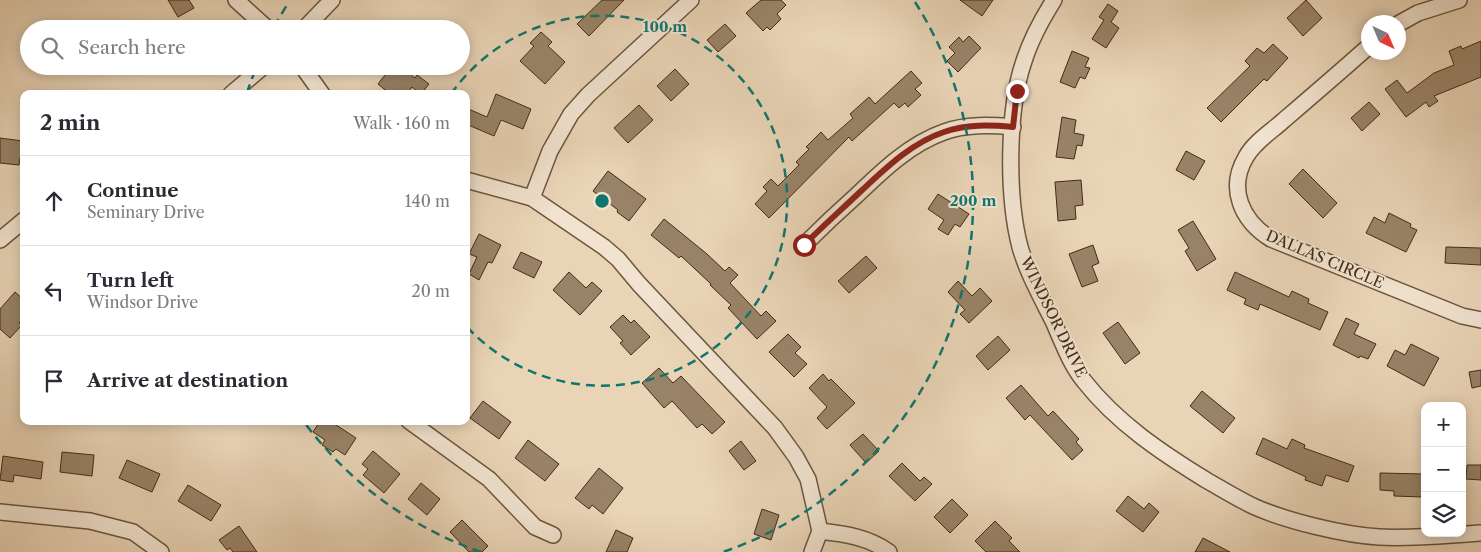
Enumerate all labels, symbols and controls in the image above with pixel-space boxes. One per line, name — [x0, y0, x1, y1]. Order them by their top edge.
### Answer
north arrow — [1361, 15, 1406, 60]
text: 100 m — [643, 17, 687, 36]
search box — [20, 20, 470, 75]
icon: search — [38, 34, 66, 62]
text: Search here — [78, 36, 186, 59]
route end — [1006, 80, 1029, 103]
text: 2 min — [40, 110, 100, 135]
text: Walk · 160 m — [353, 113, 450, 133]
text: Continue — [87, 179, 179, 202]
icon: ahead — [40, 187, 68, 215]
text: 140 m — [405, 191, 450, 211]
text: 200 m — [950, 191, 996, 210]
centre of rings — [593, 192, 611, 210]
text: Seminary Drive — [87, 202, 205, 222]
street label: DALLAS CIRCLE — [1263, 226, 1387, 292]
route start — [793, 234, 816, 257]
street label: WINDSOR DRIVE — [1016, 253, 1091, 380]
text: Turn left — [87, 269, 174, 292]
icon: left — [40, 277, 68, 305]
text: 20 m — [411, 281, 450, 301]
text: Windsor Drive — [87, 292, 198, 312]
icon: arrive — [40, 367, 68, 395]
text: Arrive at destination — [87, 369, 288, 392]
map controls — [1421, 402, 1466, 537]
button: + — [1421, 402, 1466, 447]
button: − — [1421, 447, 1466, 492]
button: layers — [1421, 492, 1466, 537]

